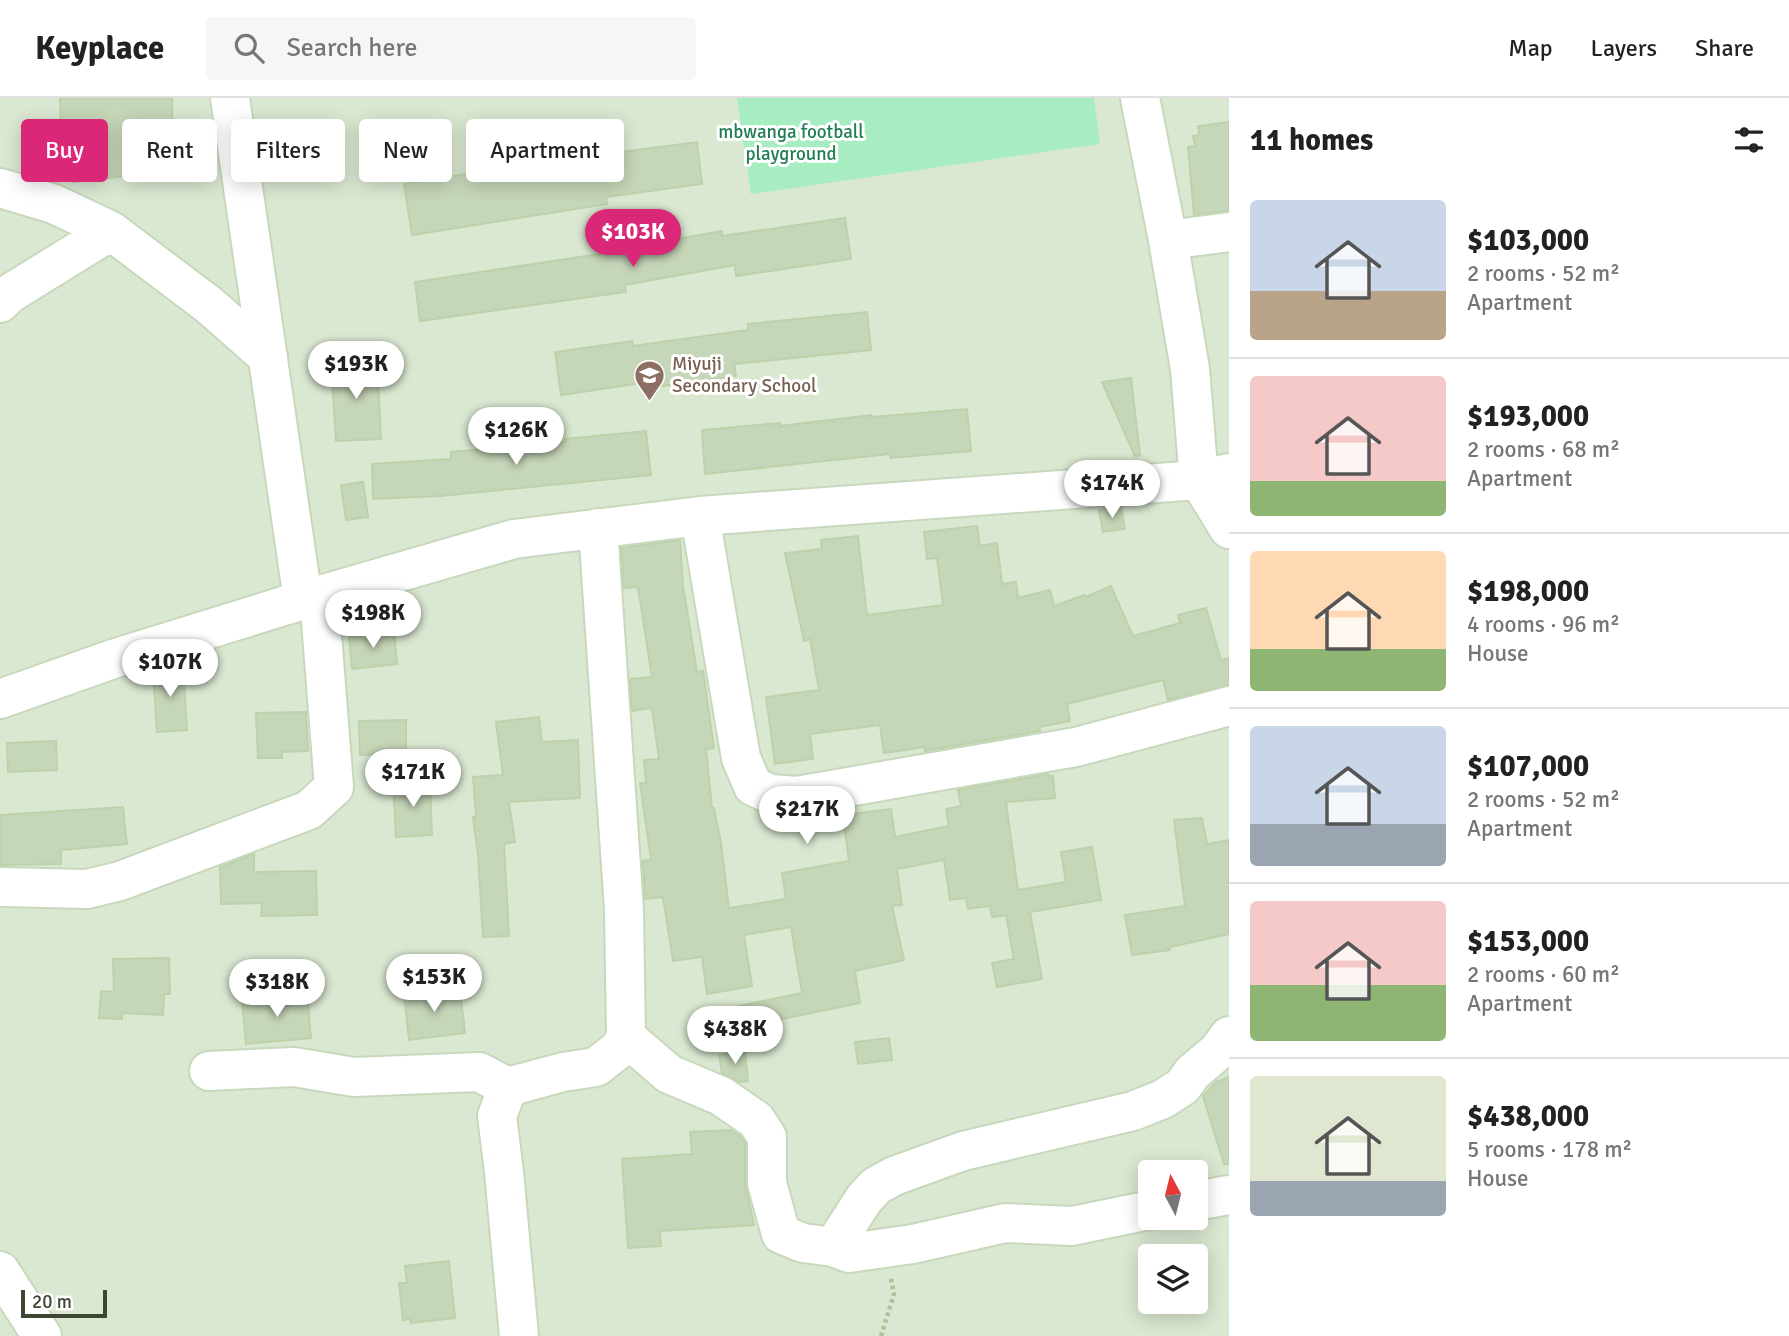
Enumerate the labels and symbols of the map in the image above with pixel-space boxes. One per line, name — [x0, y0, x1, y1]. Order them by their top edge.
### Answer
park label: mbwanga football playground — [718, 120, 864, 166]
pin: $103K — [584, 209, 682, 269]
pin: $193K — [307, 342, 405, 401]
place label: Miyuji Secondary School — [672, 352, 817, 398]
school or university icon: Miyuji Secondary School — [632, 358, 666, 402]
pin: $126K — [467, 408, 565, 467]
pin: $174K — [1063, 460, 1161, 520]
pin: $198K — [324, 590, 422, 650]
pin: $107K — [121, 640, 219, 699]
pin: $171K — [364, 750, 462, 809]
pin: $217K — [758, 786, 856, 846]
pin: $153K — [385, 954, 483, 1014]
pin: $318K — [228, 960, 326, 1019]
pin: $438K — [686, 1006, 784, 1066]
north arrow — [1138, 1160, 1208, 1230]
scale bar — [21, 1287, 107, 1319]

